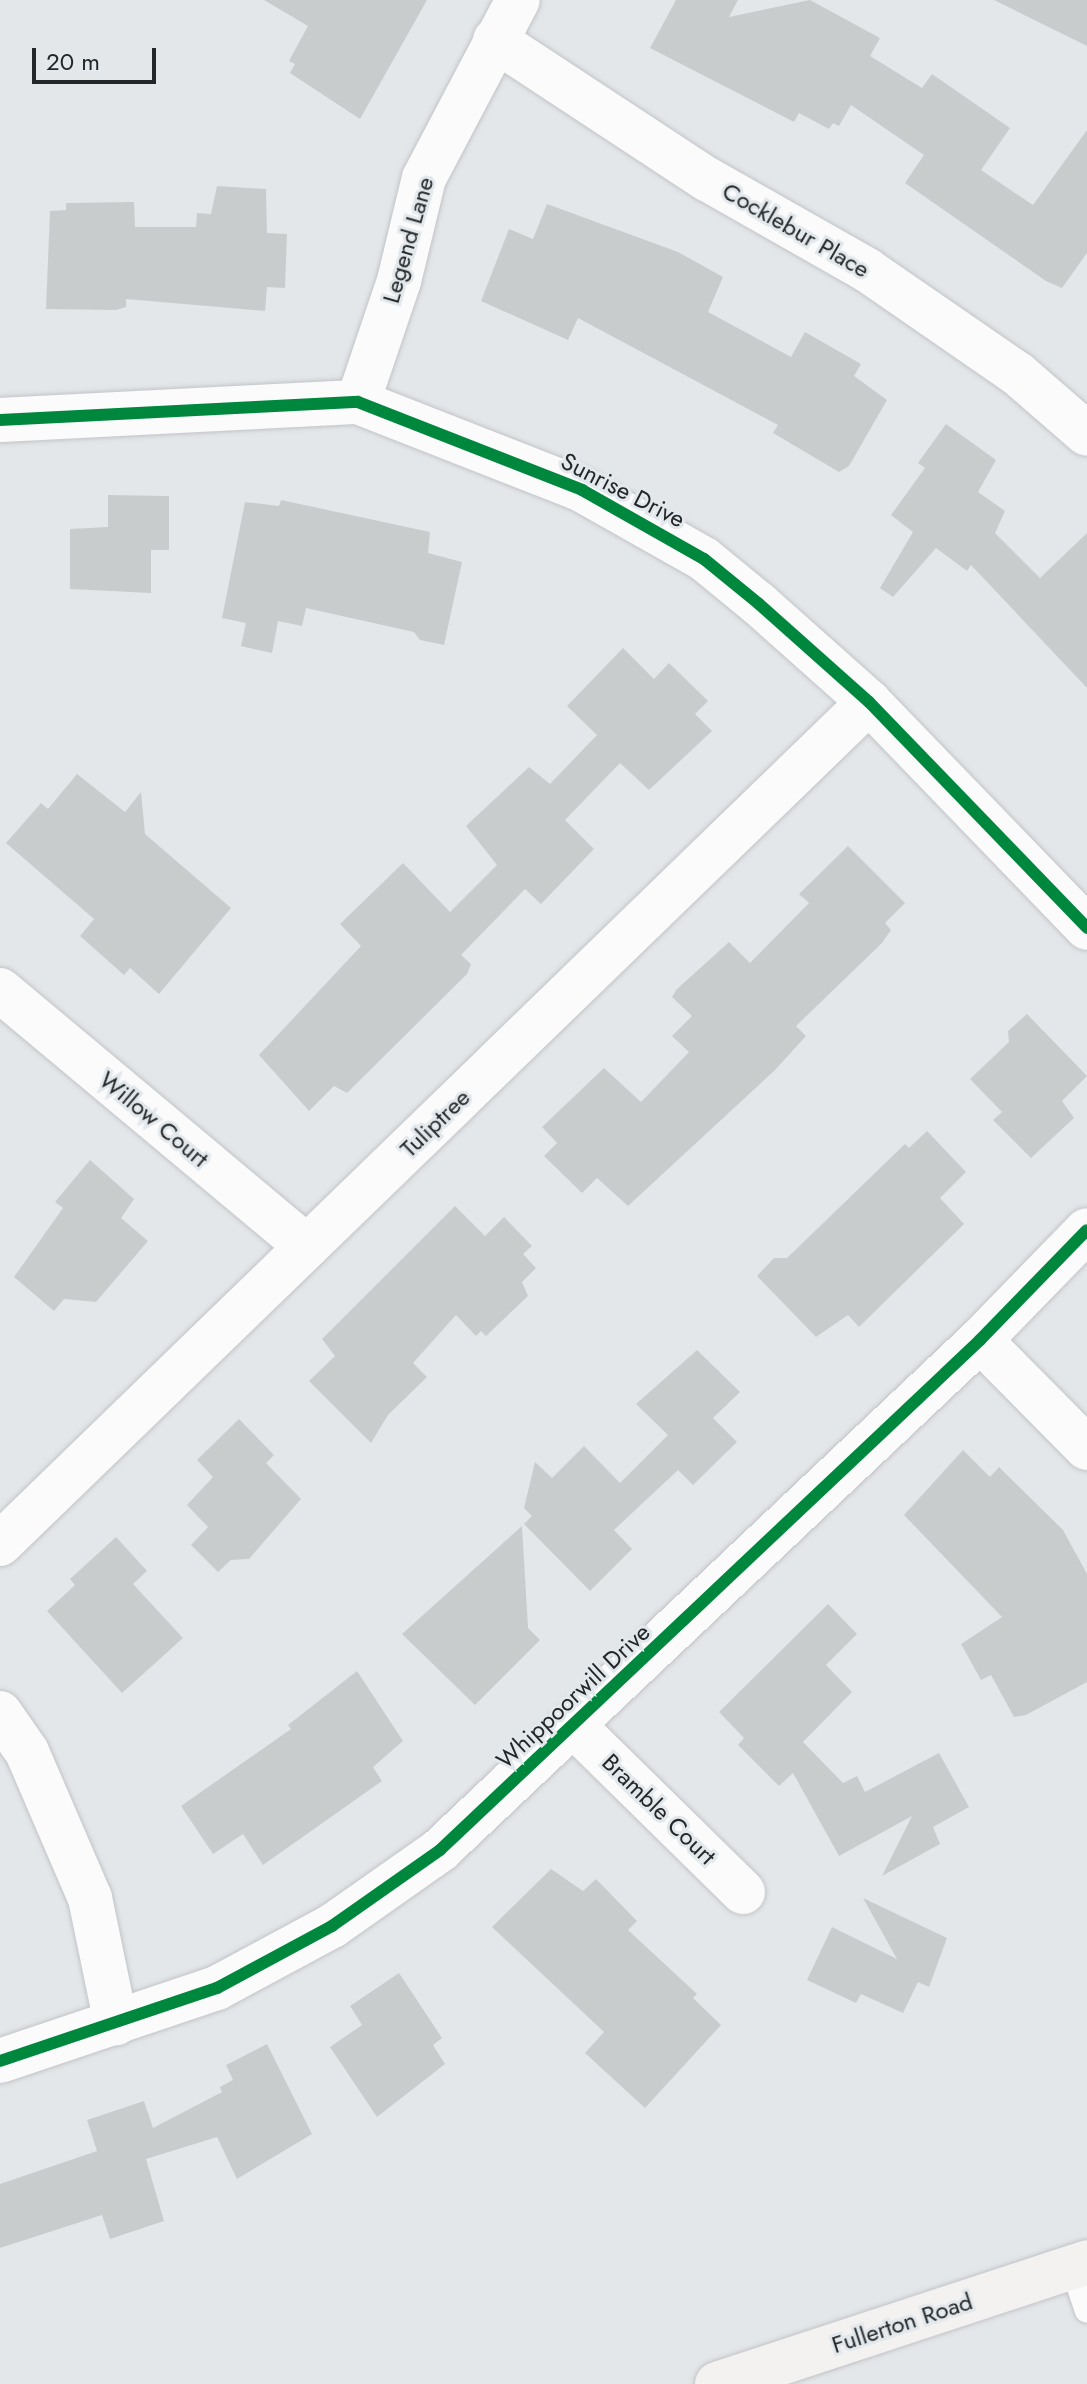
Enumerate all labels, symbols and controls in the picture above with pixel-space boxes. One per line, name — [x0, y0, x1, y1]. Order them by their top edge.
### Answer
scale bar — [36, 32, 160, 82]
text: 20 m — [46, 44, 100, 79]
street label: Legend Lane — [376, 174, 440, 306]
street label: Cocklebur Place — [717, 176, 875, 284]
street label: Sunrise Drive — [556, 446, 690, 534]
street label: Willow Court — [94, 1065, 214, 1173]
street label: Tuliptree — [394, 1083, 476, 1163]
street label: Whippoorwill Drive — [490, 1618, 656, 1774]
street label: Bramble Court — [596, 1748, 722, 1870]
street label: Fullerton Road — [828, 2287, 976, 2359]

